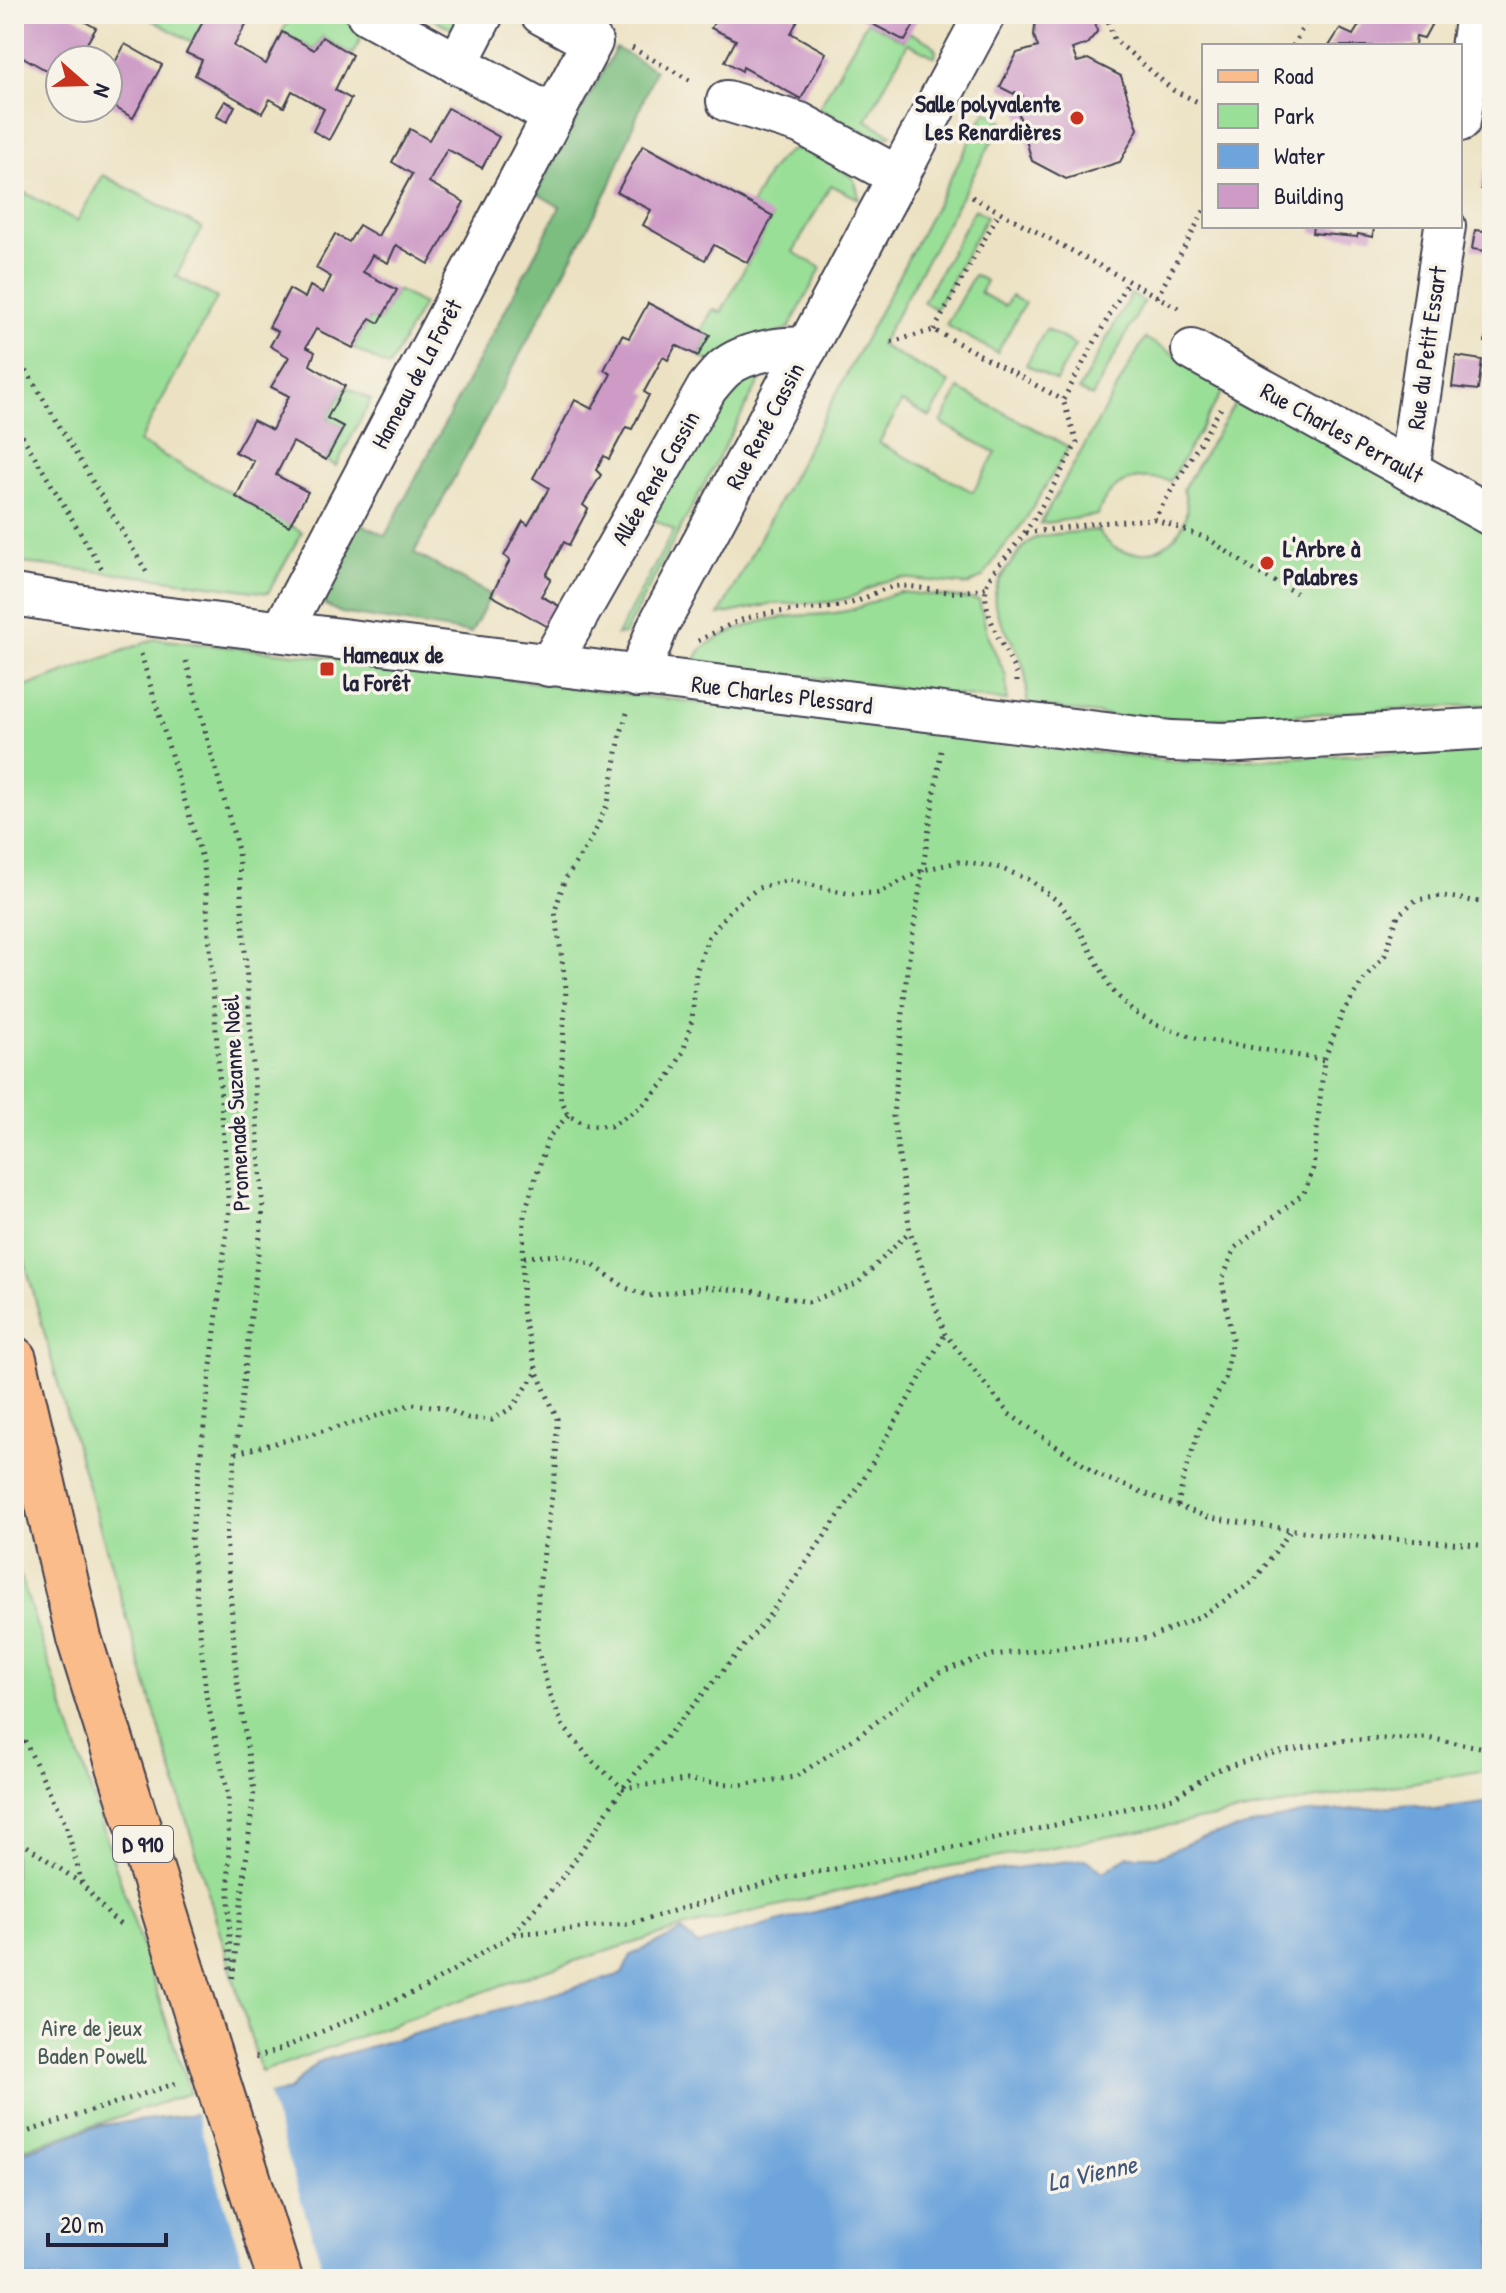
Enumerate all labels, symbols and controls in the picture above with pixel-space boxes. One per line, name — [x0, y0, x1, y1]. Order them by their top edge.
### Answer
north arrow — [44, 44, 124, 124]
legend — [1202, 44, 1462, 228]
text: Road — [1274, 59, 1313, 91]
text: N — [87, 80, 119, 102]
place label: Salle polyvalente Les Renardières — [915, 87, 1061, 147]
text: Park — [1274, 99, 1314, 131]
marker: Salle polyvalente Les Renardières — [1068, 109, 1086, 127]
text: Water — [1274, 139, 1325, 171]
text: Building — [1274, 179, 1344, 211]
street label: Rue du Petit Essart — [1399, 263, 1453, 432]
street label: Hameau de La Forêt — [363, 293, 469, 454]
street label: Rue René Cassin — [717, 357, 811, 494]
street label: Rue Charles Perrault — [1255, 374, 1430, 490]
street label: Allée René Cassin — [604, 404, 707, 551]
place label: L'Arbre à Palabres — [1283, 532, 1361, 592]
marker: L'Arbre à Palabres — [1258, 554, 1276, 572]
place label: Hameaux de la Forêt — [343, 638, 444, 698]
marker: Hameaux de la Forêt — [318, 660, 336, 678]
street label: Rue Charles Plessard — [690, 667, 874, 721]
street label: Promenade Suzanne Noël — [213, 994, 257, 1212]
road number: D 910 — [113, 1826, 173, 1862]
park label: Aire de jeux Baden Powell — [37, 2011, 147, 2071]
water label: La Vienne — [1044, 2146, 1141, 2199]
scale bar — [48, 2197, 166, 2247]
text: 20 m — [60, 2208, 104, 2240]

